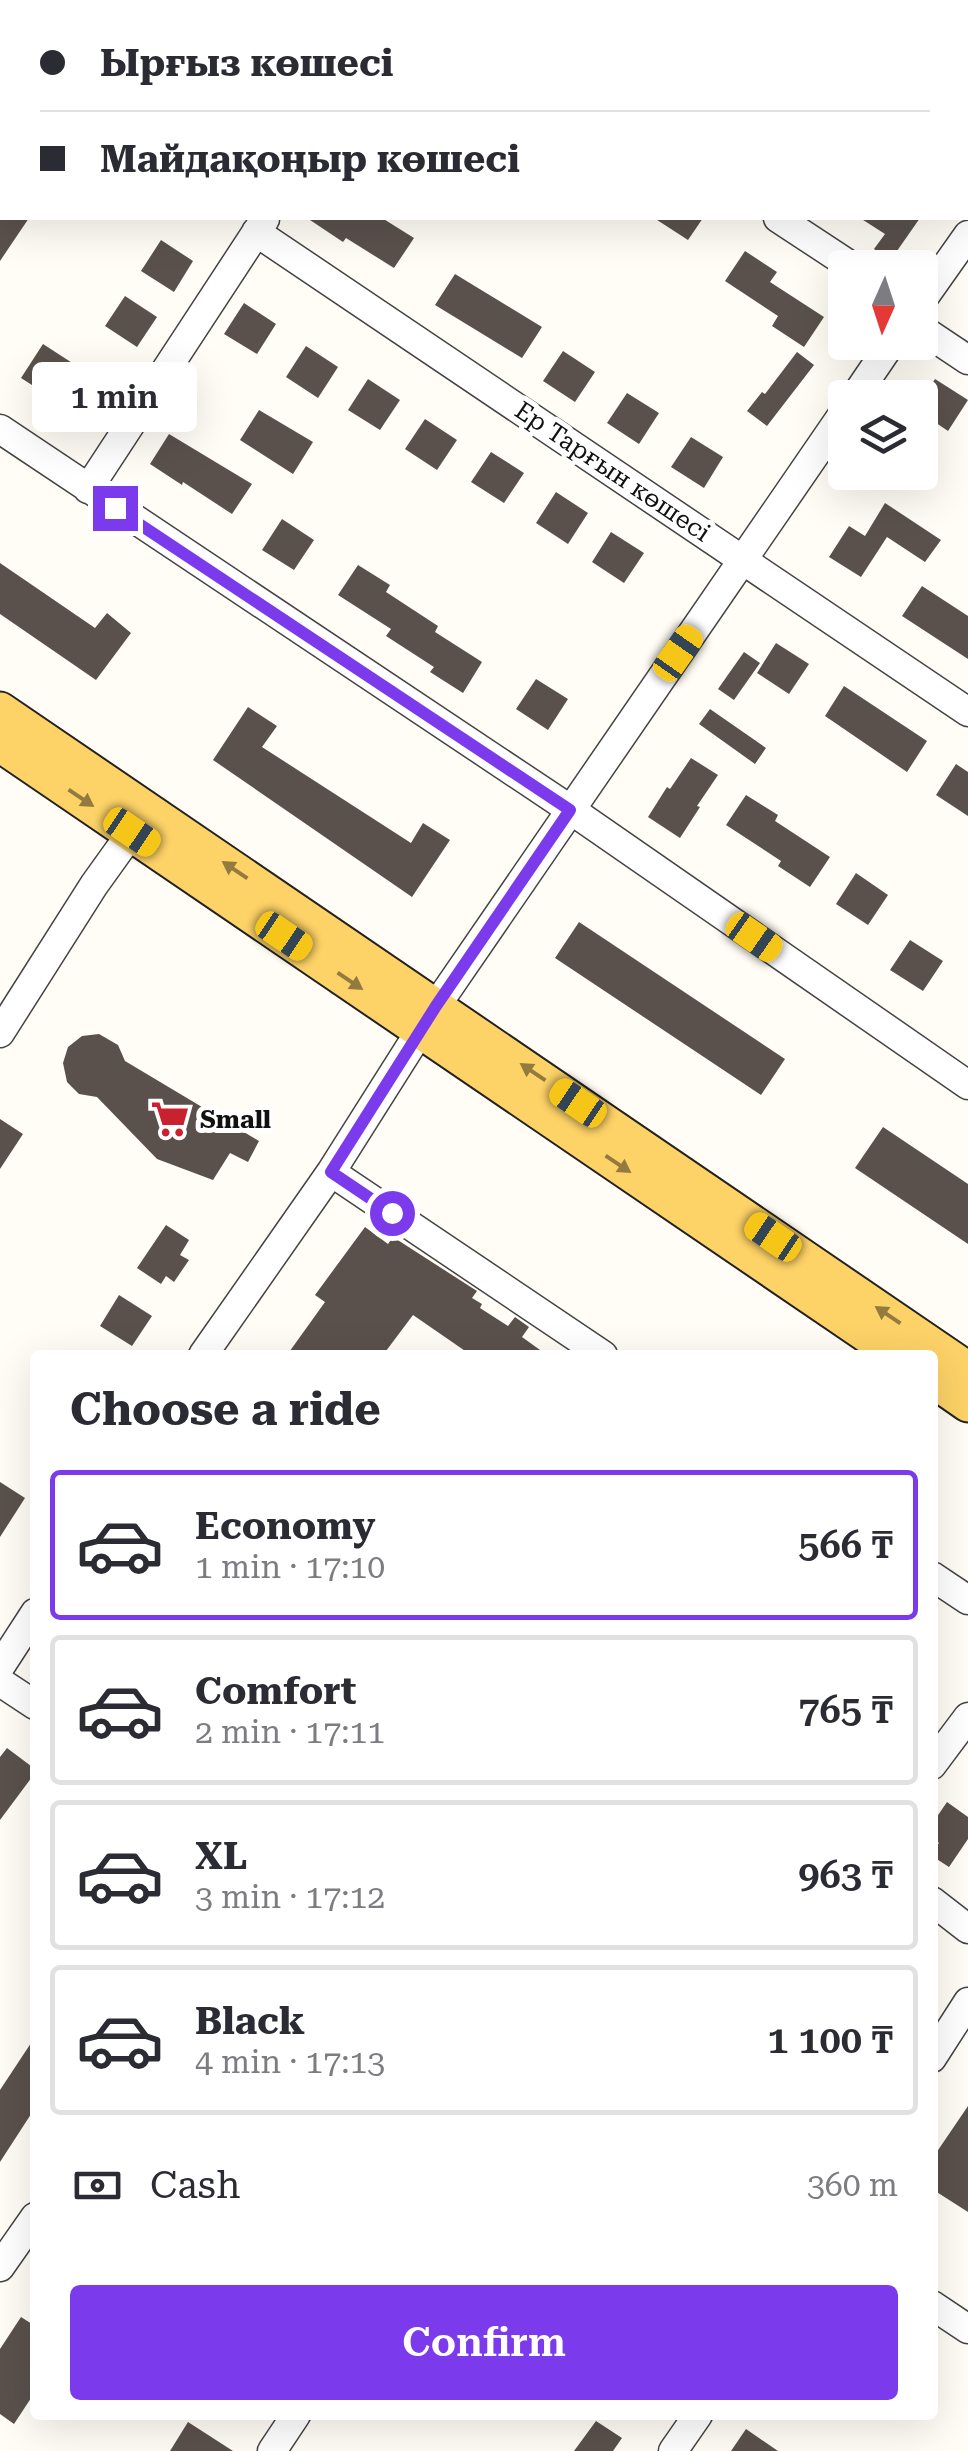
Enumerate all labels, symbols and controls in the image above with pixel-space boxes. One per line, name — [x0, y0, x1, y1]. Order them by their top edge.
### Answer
text: Ырғыз көшесі — [100, 41, 393, 85]
text: Майдақоңыр көшесі — [100, 137, 520, 181]
north arrow — [828, 250, 938, 360]
map controls — [828, 250, 938, 490]
callout: 1 min — [32, 363, 198, 433]
text: 1 min — [70, 378, 159, 416]
button: layers — [828, 380, 938, 490]
street label: Ер Тарғын көшесі — [510, 395, 716, 548]
route end — [93, 486, 138, 531]
car — [649, 620, 707, 686]
one-way arrow — [67, 789, 95, 807]
car — [99, 803, 165, 861]
one-way arrow — [222, 861, 249, 879]
car — [251, 907, 317, 965]
car — [721, 908, 787, 966]
one-way arrow — [336, 971, 363, 990]
one-way arrow — [519, 1063, 546, 1082]
car — [545, 1074, 611, 1132]
supermarket icon: Small — [149, 1098, 191, 1140]
place label: Small — [200, 1105, 271, 1134]
one-way arrow — [605, 1154, 632, 1173]
route start — [370, 1191, 415, 1236]
car — [740, 1208, 806, 1266]
one-way arrow — [874, 1306, 901, 1325]
text: Choose a ride — [70, 1383, 381, 1436]
icon: car — [75, 1500, 165, 1590]
text: Economy — [195, 1504, 375, 1548]
text: 566 ₸ — [798, 1523, 893, 1567]
text: 1 min · 17:10 — [195, 1548, 385, 1586]
icon: car — [75, 1665, 165, 1755]
text: Comfort — [195, 1669, 356, 1713]
text: 765 ₸ — [798, 1688, 893, 1732]
text: 2 min · 17:11 — [195, 1713, 385, 1751]
icon: car — [75, 1830, 165, 1920]
text: XL — [195, 1834, 247, 1878]
text: 963 ₸ — [798, 1853, 893, 1897]
text: 3 min · 17:12 — [195, 1878, 385, 1916]
icon: car — [75, 1995, 165, 2085]
text: Black — [195, 1999, 305, 2043]
text: 1 100 ₸ — [767, 2018, 893, 2062]
text: 4 min · 17:13 — [195, 2043, 385, 2081]
icon: cash — [70, 2158, 125, 2213]
text: Cash — [150, 2163, 240, 2207]
text: 360 m — [807, 2166, 898, 2204]
button: Confirm — [70, 2285, 898, 2400]

